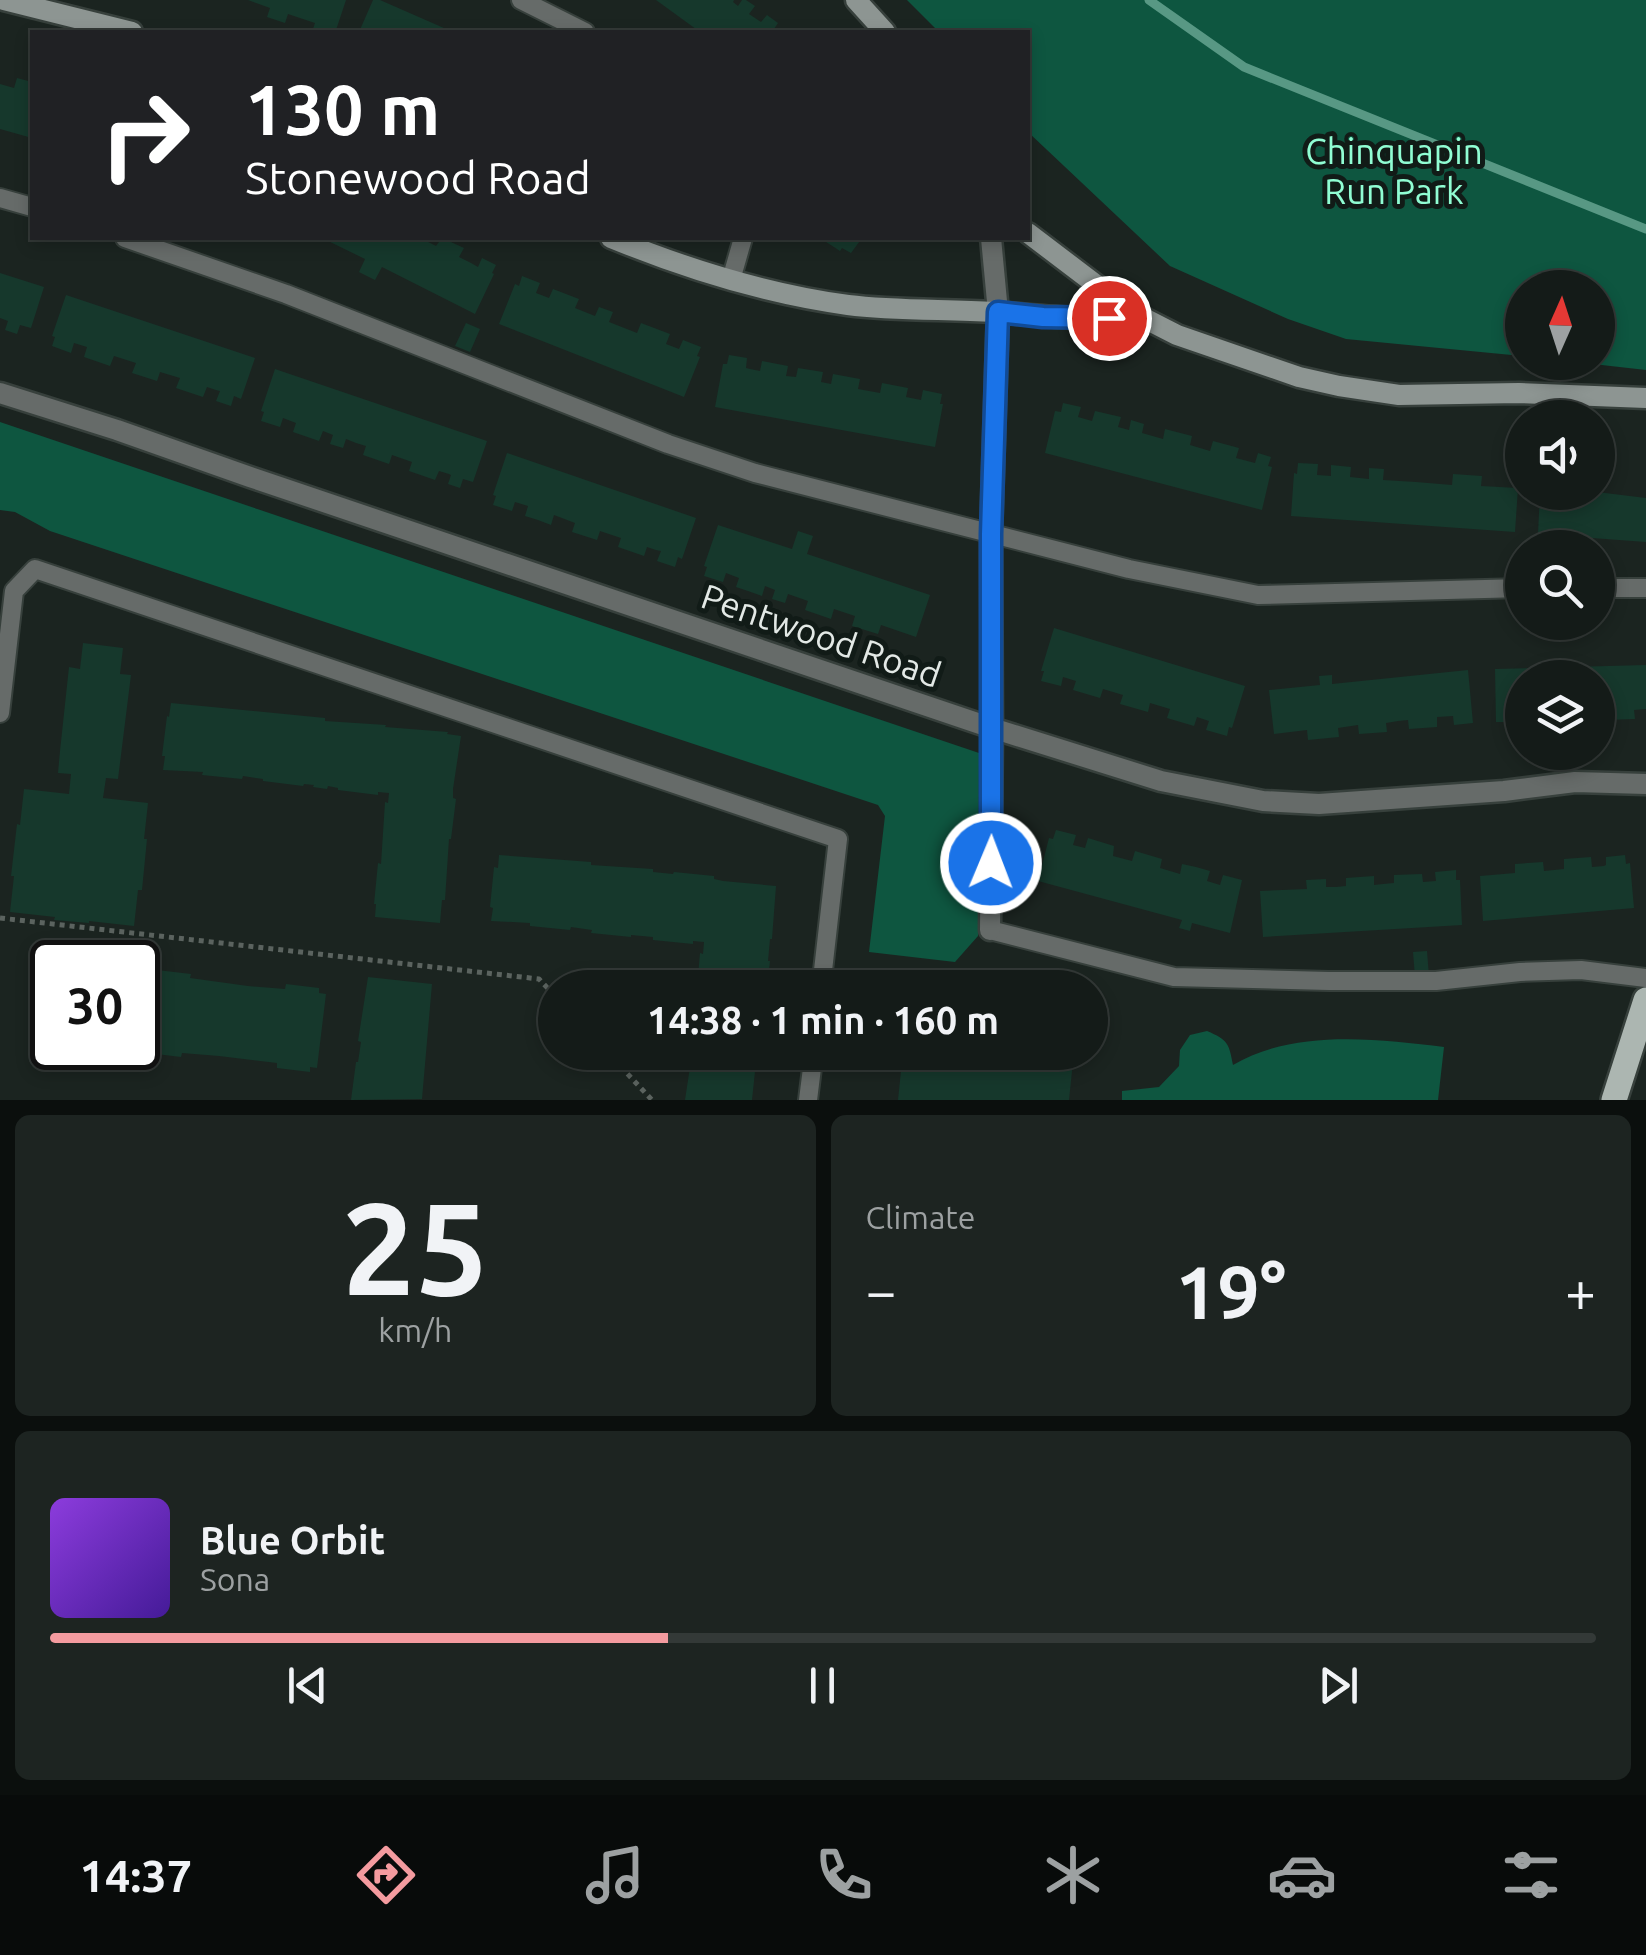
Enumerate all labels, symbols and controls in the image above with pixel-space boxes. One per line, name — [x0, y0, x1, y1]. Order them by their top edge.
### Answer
icon: right — [80, 70, 210, 200]
text: 130 m — [245, 70, 440, 148]
park label: Chinquapin Run Park — [1305, 131, 1483, 211]
text: Stonewood Road — [245, 152, 591, 203]
north arrow — [1505, 270, 1615, 380]
map controls — [1505, 270, 1615, 770]
pin — [1067, 276, 1152, 361]
icon: arrive — [1082, 291, 1137, 346]
button: sound — [1505, 400, 1615, 510]
button: search — [1505, 530, 1615, 640]
street label: Pentwood Road — [696, 575, 946, 695]
button: layers — [1505, 660, 1615, 770]
position arrow — [939, 811, 1043, 915]
speed limit sign: 30 — [30, 940, 160, 1070]
text: 14:38 · 1 min · 160 m — [647, 999, 999, 1041]
text: 25 — [342, 1174, 489, 1320]
text: Climate — [866, 1199, 976, 1235]
text: 19° — [1175, 1249, 1286, 1333]
text: − — [866, 1260, 897, 1321]
text: + — [1565, 1260, 1596, 1321]
text: km/h — [378, 1312, 452, 1348]
text: Blue Orbit — [200, 1519, 385, 1561]
text: Sona — [200, 1561, 270, 1597]
icon: previous — [280, 1658, 335, 1713]
icon: pause — [795, 1658, 850, 1713]
icon: next — [1311, 1658, 1366, 1713]
icon: directions — [351, 1840, 421, 1910]
icon: music — [580, 1840, 650, 1910]
icon: phone — [809, 1840, 879, 1910]
icon: climate — [1038, 1840, 1108, 1910]
icon: car — [1267, 1840, 1337, 1910]
icon: filters — [1496, 1840, 1566, 1910]
text: 14:37 — [80, 1850, 192, 1901]

